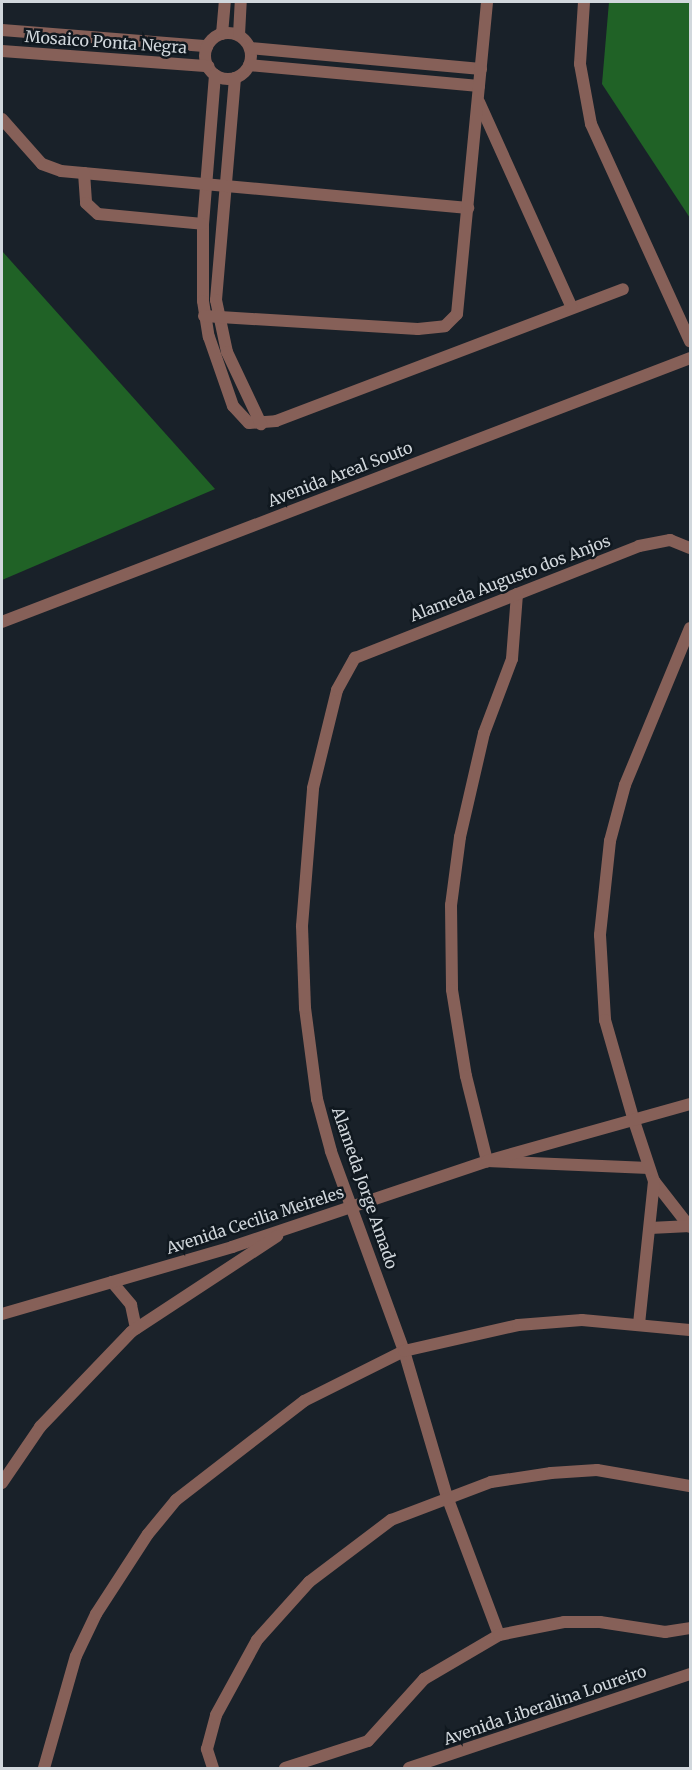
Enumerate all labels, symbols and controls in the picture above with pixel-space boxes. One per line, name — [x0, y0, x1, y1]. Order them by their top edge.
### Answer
street label: Mosaico Ponta Negra — [24, 27, 188, 57]
street label: Avenida Areal Souto — [265, 438, 415, 510]
street label: Alameda Augusto dos Anjos — [407, 531, 613, 625]
street label: Alameda Jorge Amado — [328, 1105, 402, 1271]
street label: Avenida Cecilia Meireles — [164, 1182, 346, 1258]
street label: Avenida Liberalina Loureiro — [441, 1661, 649, 1749]

